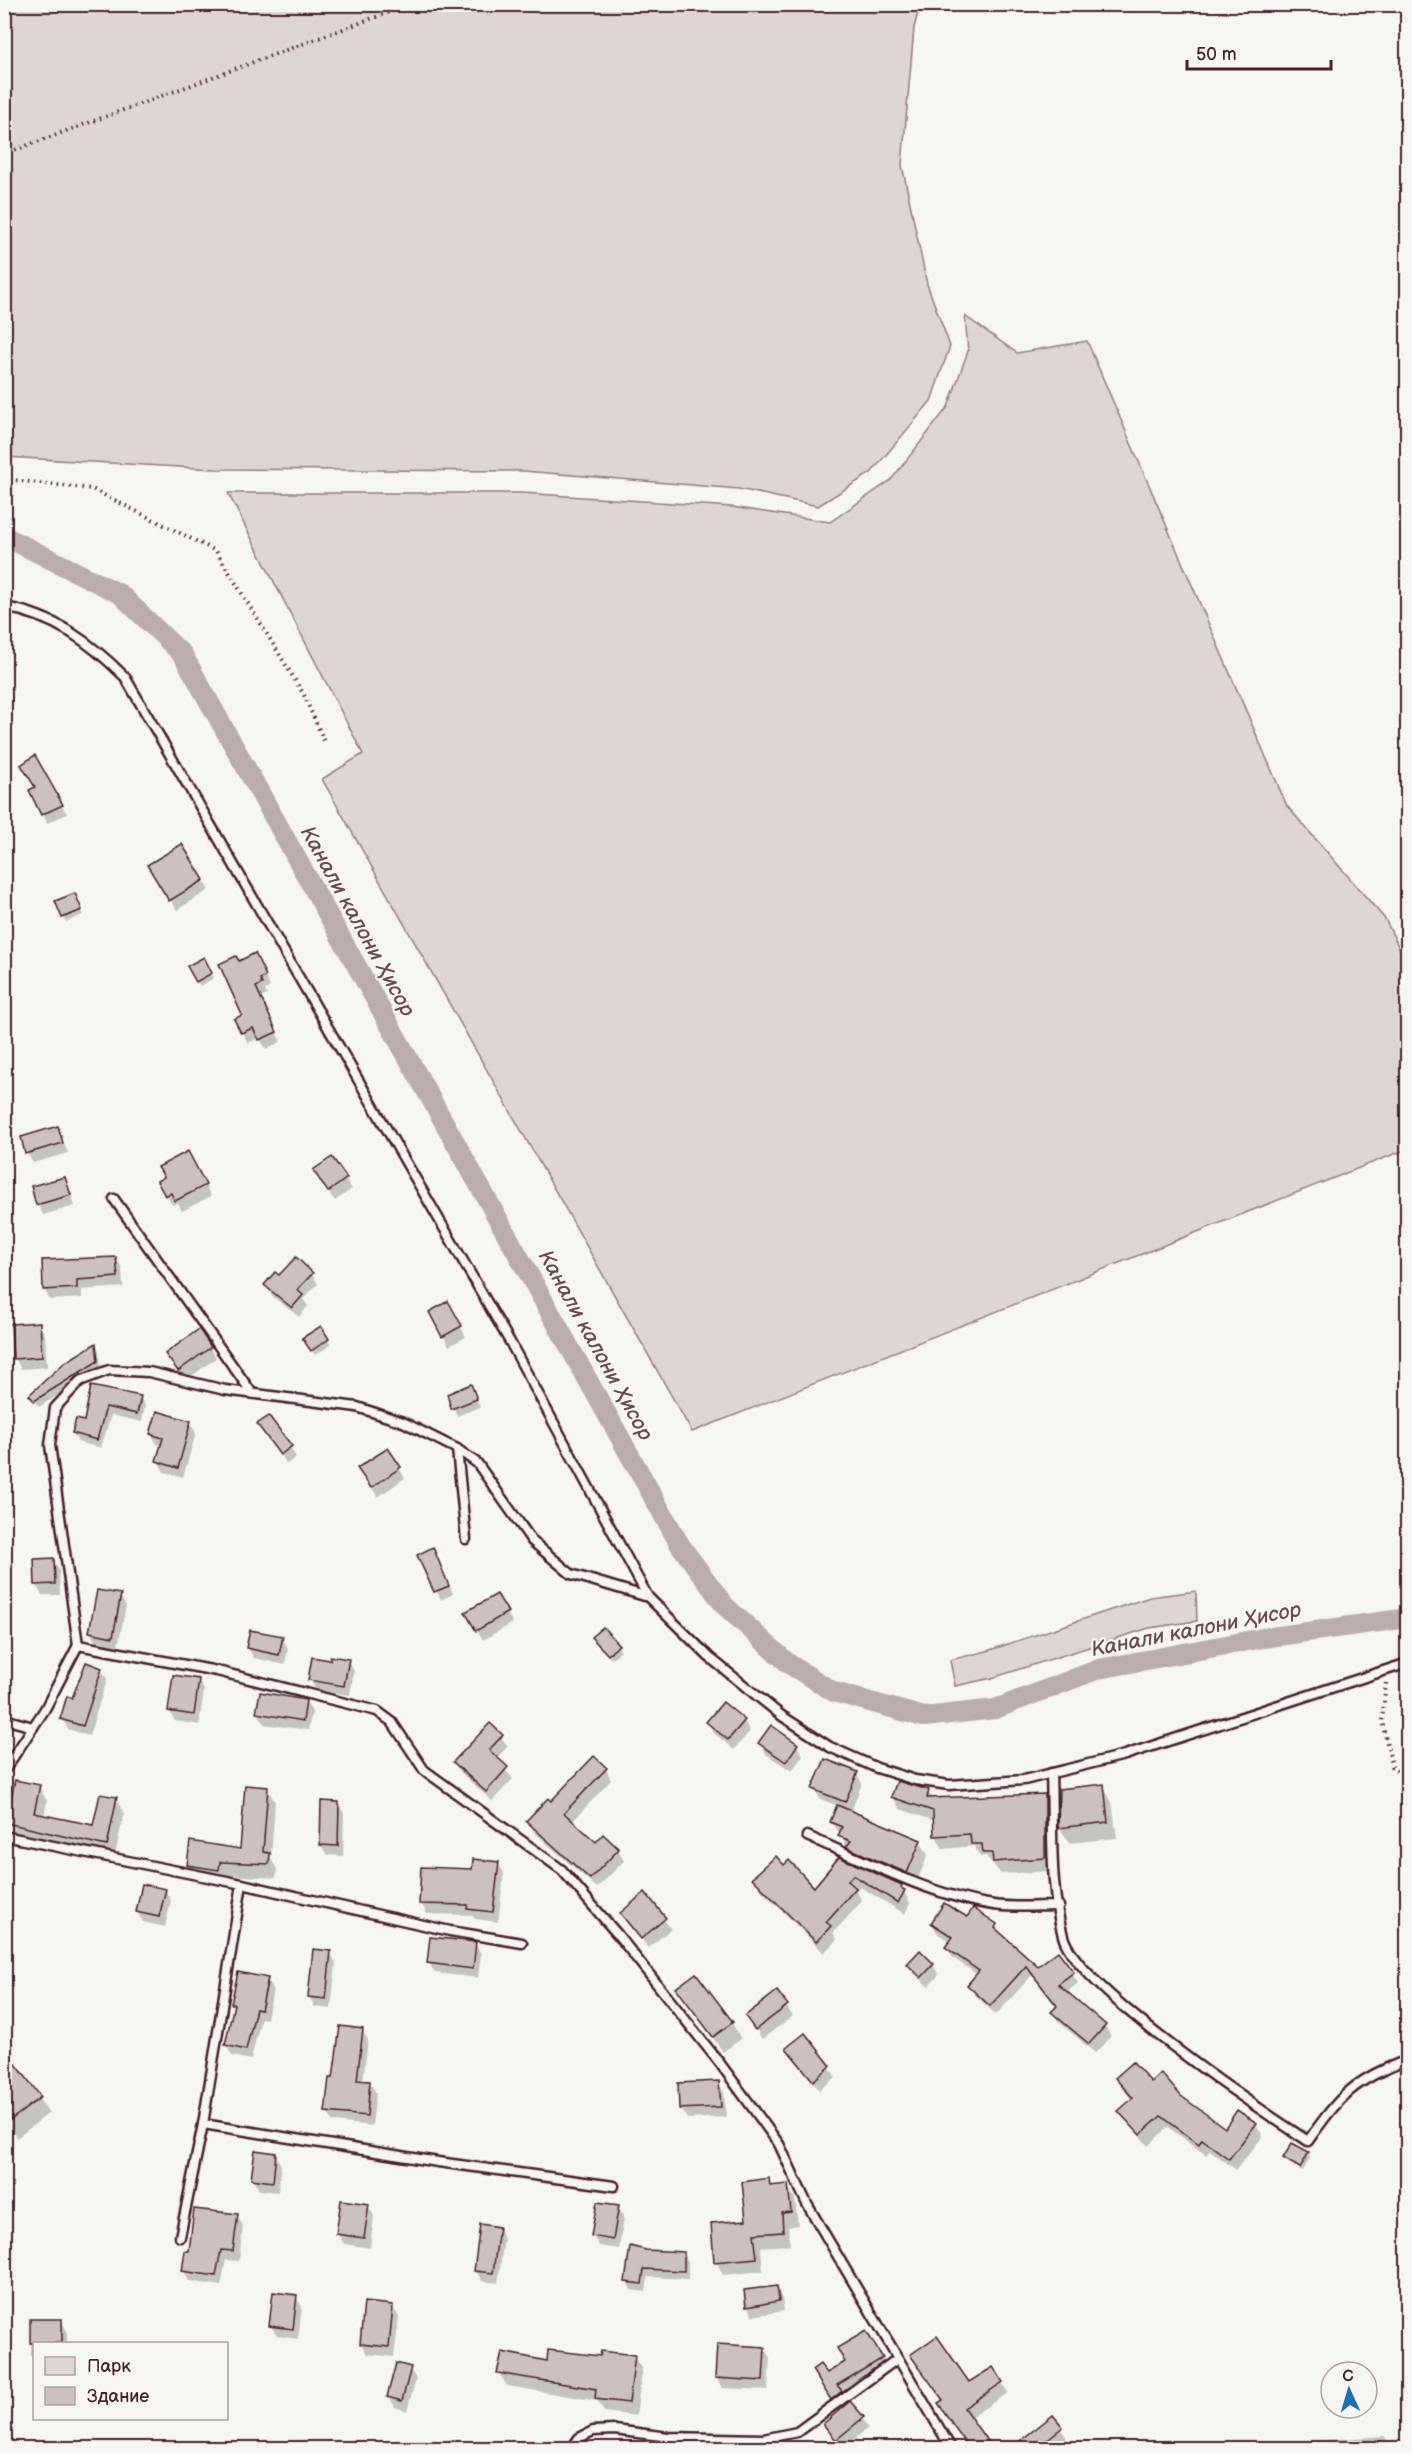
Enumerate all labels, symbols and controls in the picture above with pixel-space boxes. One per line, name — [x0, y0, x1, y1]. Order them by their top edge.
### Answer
scale bar — [1187, 33, 1331, 71]
text: 50 m — [1196, 44, 1237, 65]
water label: Канали калони Ҳисор — [295, 822, 420, 1021]
water label: Канали калони Ҳисор — [533, 1246, 658, 1445]
water label: Канали калони Ҳисор — [1089, 1597, 1303, 1662]
legend — [33, 2342, 228, 2420]
text: Парк — [87, 2356, 131, 2377]
north arrow — [1319, 2360, 1379, 2420]
text: С — [1342, 2367, 1354, 2386]
text: Здание — [87, 2386, 149, 2407]

